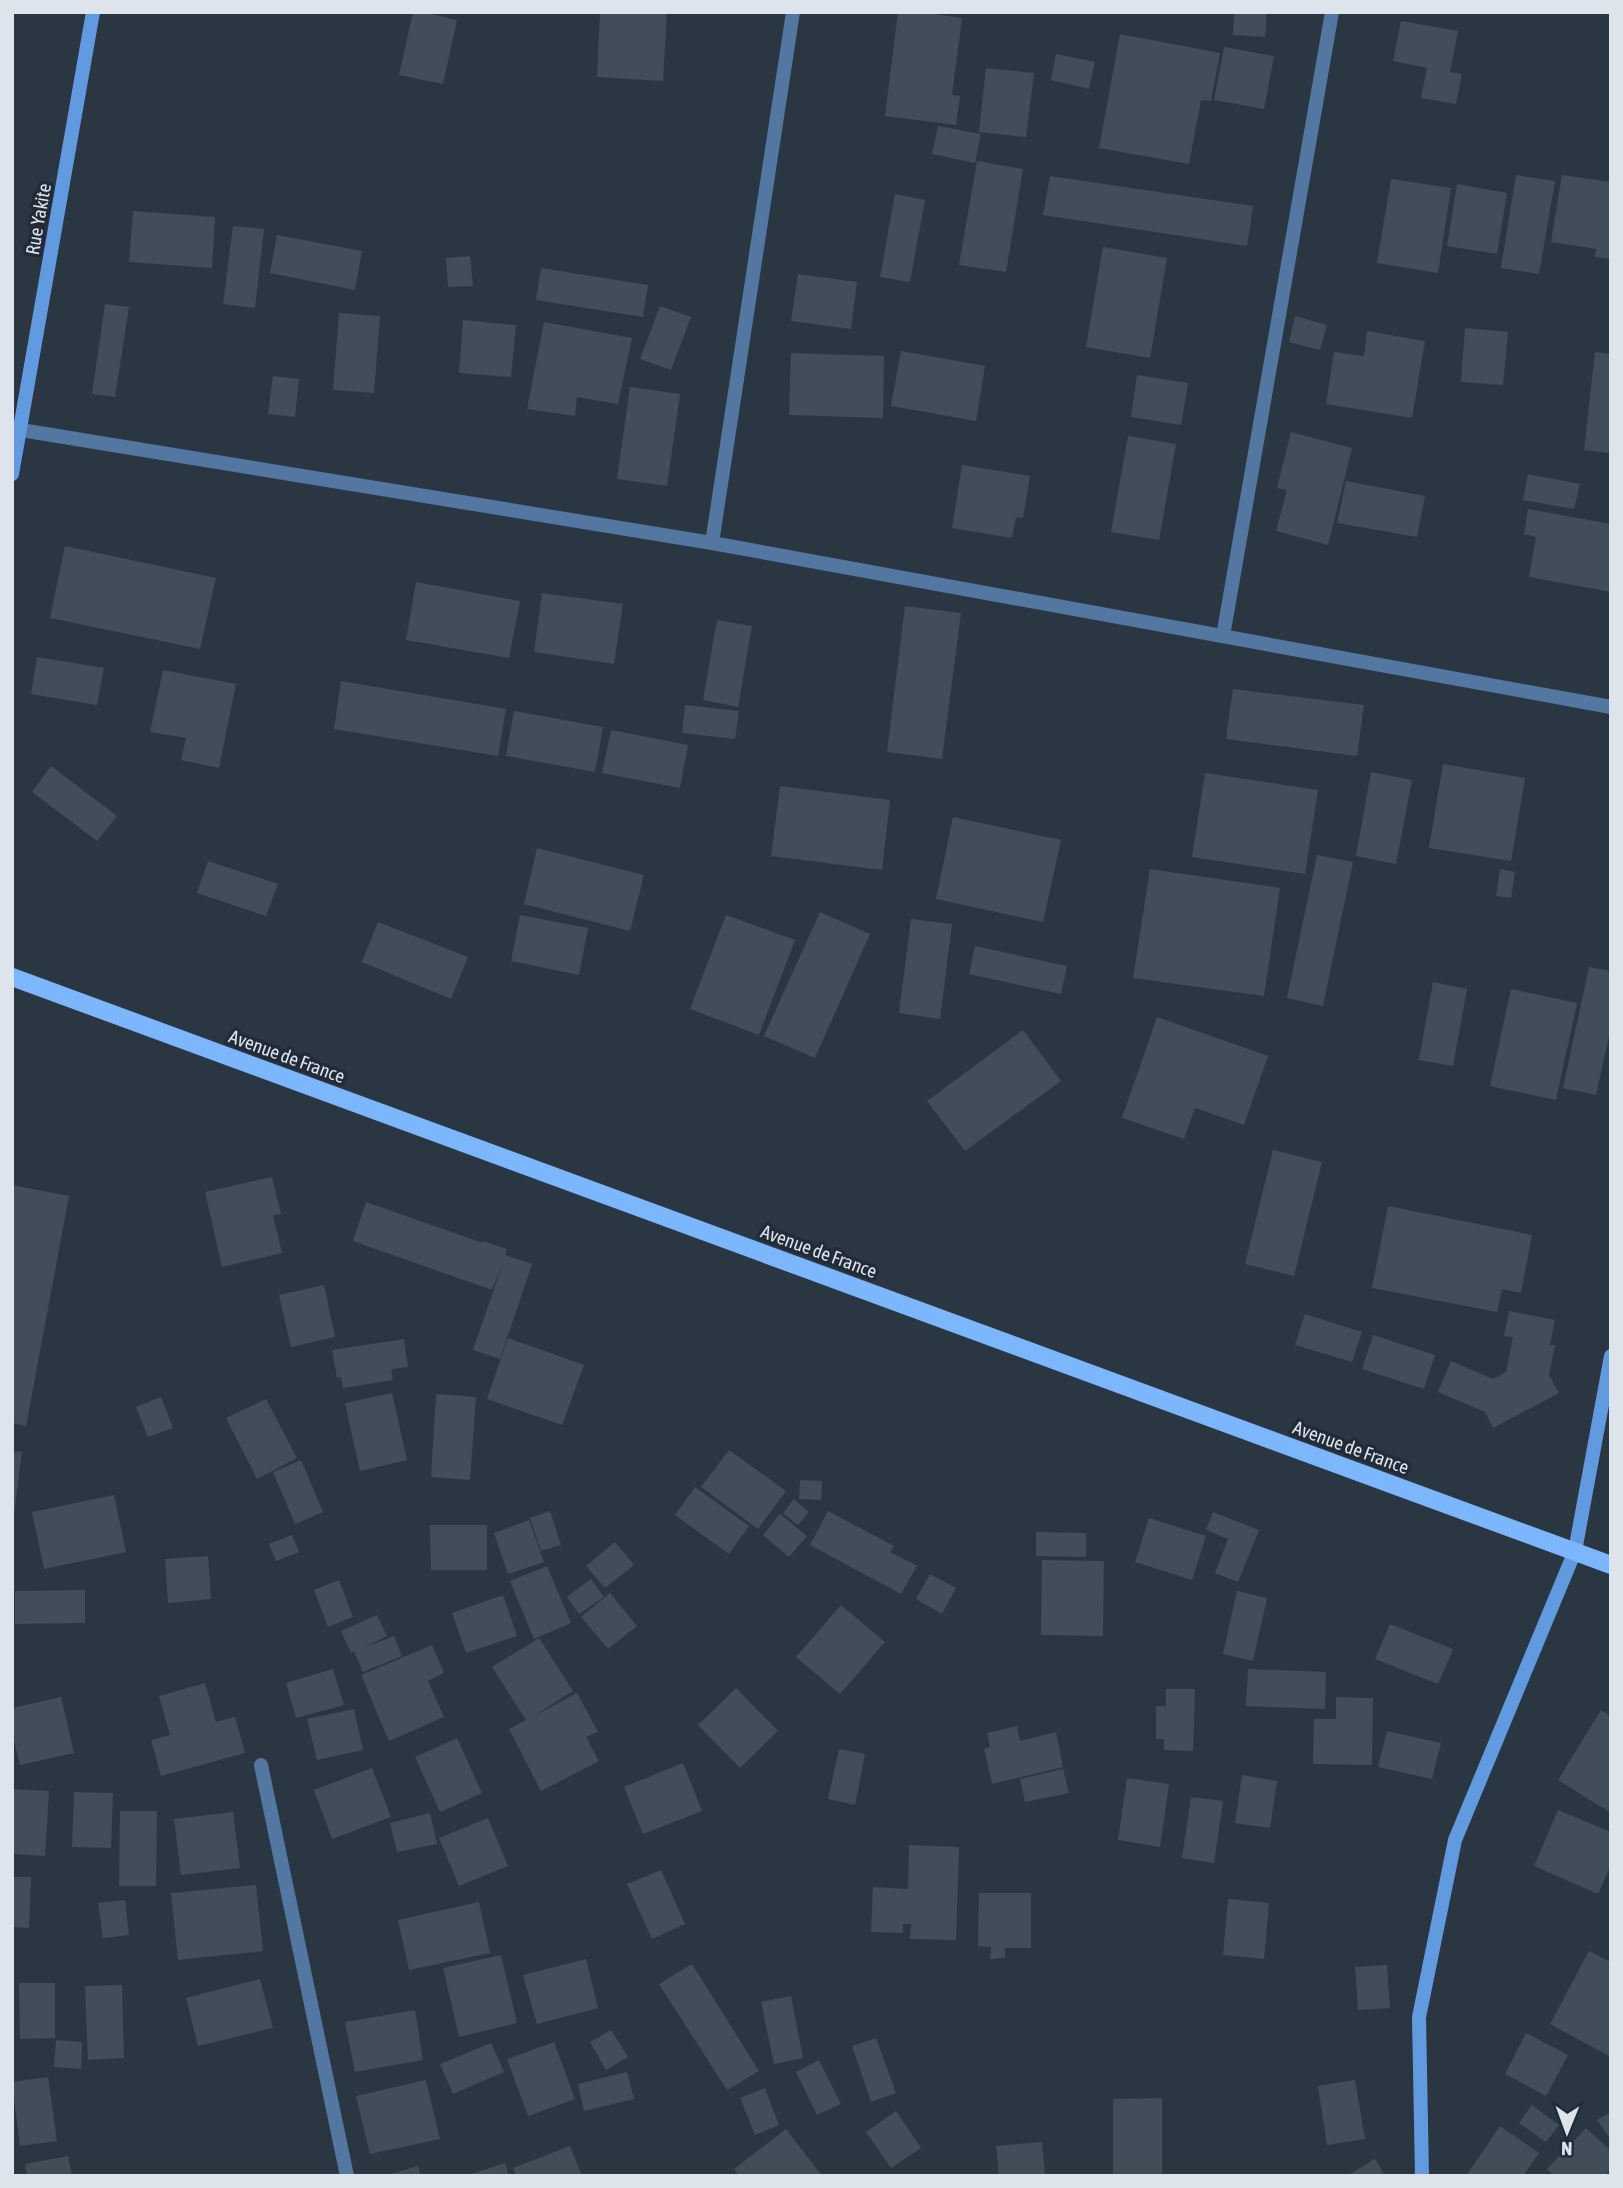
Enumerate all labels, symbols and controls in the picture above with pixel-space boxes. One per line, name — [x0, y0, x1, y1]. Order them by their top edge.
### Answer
street label: Rue Yakite — [21, 182, 55, 256]
street label: Avenue de France — [226, 1025, 348, 1087]
street label: Avenue de France — [758, 1220, 880, 1282]
street label: Avenue de France — [1290, 1416, 1412, 1478]
north arrow — [1532, 2097, 1602, 2167]
text: N — [1561, 2138, 1573, 2160]

